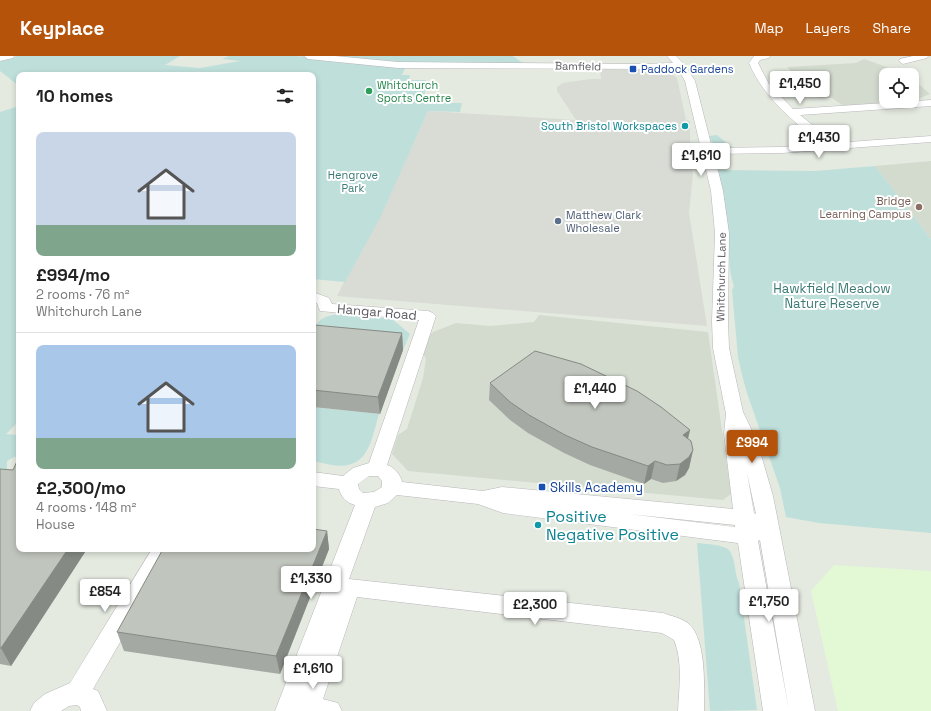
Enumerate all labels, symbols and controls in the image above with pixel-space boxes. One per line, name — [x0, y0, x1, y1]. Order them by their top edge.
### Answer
text: Keyplace — [20, 16, 104, 41]
text: Map — [754, 19, 784, 37]
text: Layers — [806, 19, 850, 37]
text: Share — [872, 19, 911, 37]
street label: Bamfield — [555, 59, 601, 73]
place label: Paddock Gardens — [641, 62, 734, 76]
marker: Paddock Gardens — [628, 64, 638, 74]
map controls — [879, 68, 919, 108]
button: locate — [879, 68, 919, 108]
pin: £1,450 — [767, 71, 833, 105]
text: £1,450 — [779, 75, 821, 92]
place label: Whitchurch Sports Centre — [377, 78, 451, 105]
text: 10 homes — [36, 85, 113, 107]
icon: filters — [274, 85, 296, 107]
marker: Whitchurch Sports Centre — [364, 86, 374, 96]
place label: South Bristol Workspaces — [541, 119, 677, 133]
marker: South Bristol Workspaces — [680, 121, 690, 131]
pin: £1,430 — [786, 125, 852, 159]
text: £1,430 — [798, 129, 840, 146]
pin: £1,610 — [668, 143, 734, 177]
text: £1,610 — [681, 147, 721, 164]
icon: home — [130, 158, 202, 230]
park label: Hengrove Park — [328, 168, 378, 195]
place label: Bridge Learning Campus — [820, 194, 911, 221]
marker: Bridge Learning Campus — [914, 202, 924, 212]
place label: Matthew Clark Wholesale — [566, 208, 641, 235]
marker: Matthew Clark Wholesale — [553, 216, 563, 226]
street label: Whitchurch Lane — [713, 232, 729, 322]
text: £994/mo — [36, 264, 110, 286]
park label: Hawkfield Meadow Nature Reserve — [773, 280, 891, 312]
text: 2 rooms · 76 m² — [36, 286, 130, 303]
street label: Hangar Road — [336, 300, 418, 324]
text: Whitchurch Lane — [36, 303, 142, 320]
icon: home — [130, 371, 202, 443]
pin: £1,440 — [562, 376, 628, 410]
text: £1,440 — [574, 380, 616, 397]
pin: £994 — [728, 430, 776, 464]
text: £994 — [736, 434, 768, 451]
text: £2,300/mo — [36, 477, 126, 499]
place label: Skills Academy — [550, 479, 643, 496]
marker: Skills Academy — [537, 482, 547, 492]
text: 4 rooms · 148 m² — [36, 499, 136, 516]
place label: Positive Negative Positive — [546, 506, 679, 545]
text: House — [36, 516, 75, 533]
marker: Positive Negative Positive — [533, 520, 543, 530]
pin: £1,330 — [278, 566, 344, 600]
text: £1,330 — [290, 570, 332, 587]
pin: £854 — [81, 579, 129, 613]
text: £854 — [89, 583, 121, 600]
pin: £1,750 — [736, 589, 802, 623]
pin: £2,300 — [502, 592, 568, 626]
text: £1,750 — [749, 593, 789, 610]
text: £2,300 — [513, 596, 557, 613]
pin: £1,610 — [280, 656, 346, 690]
text: £1,610 — [293, 660, 333, 677]

